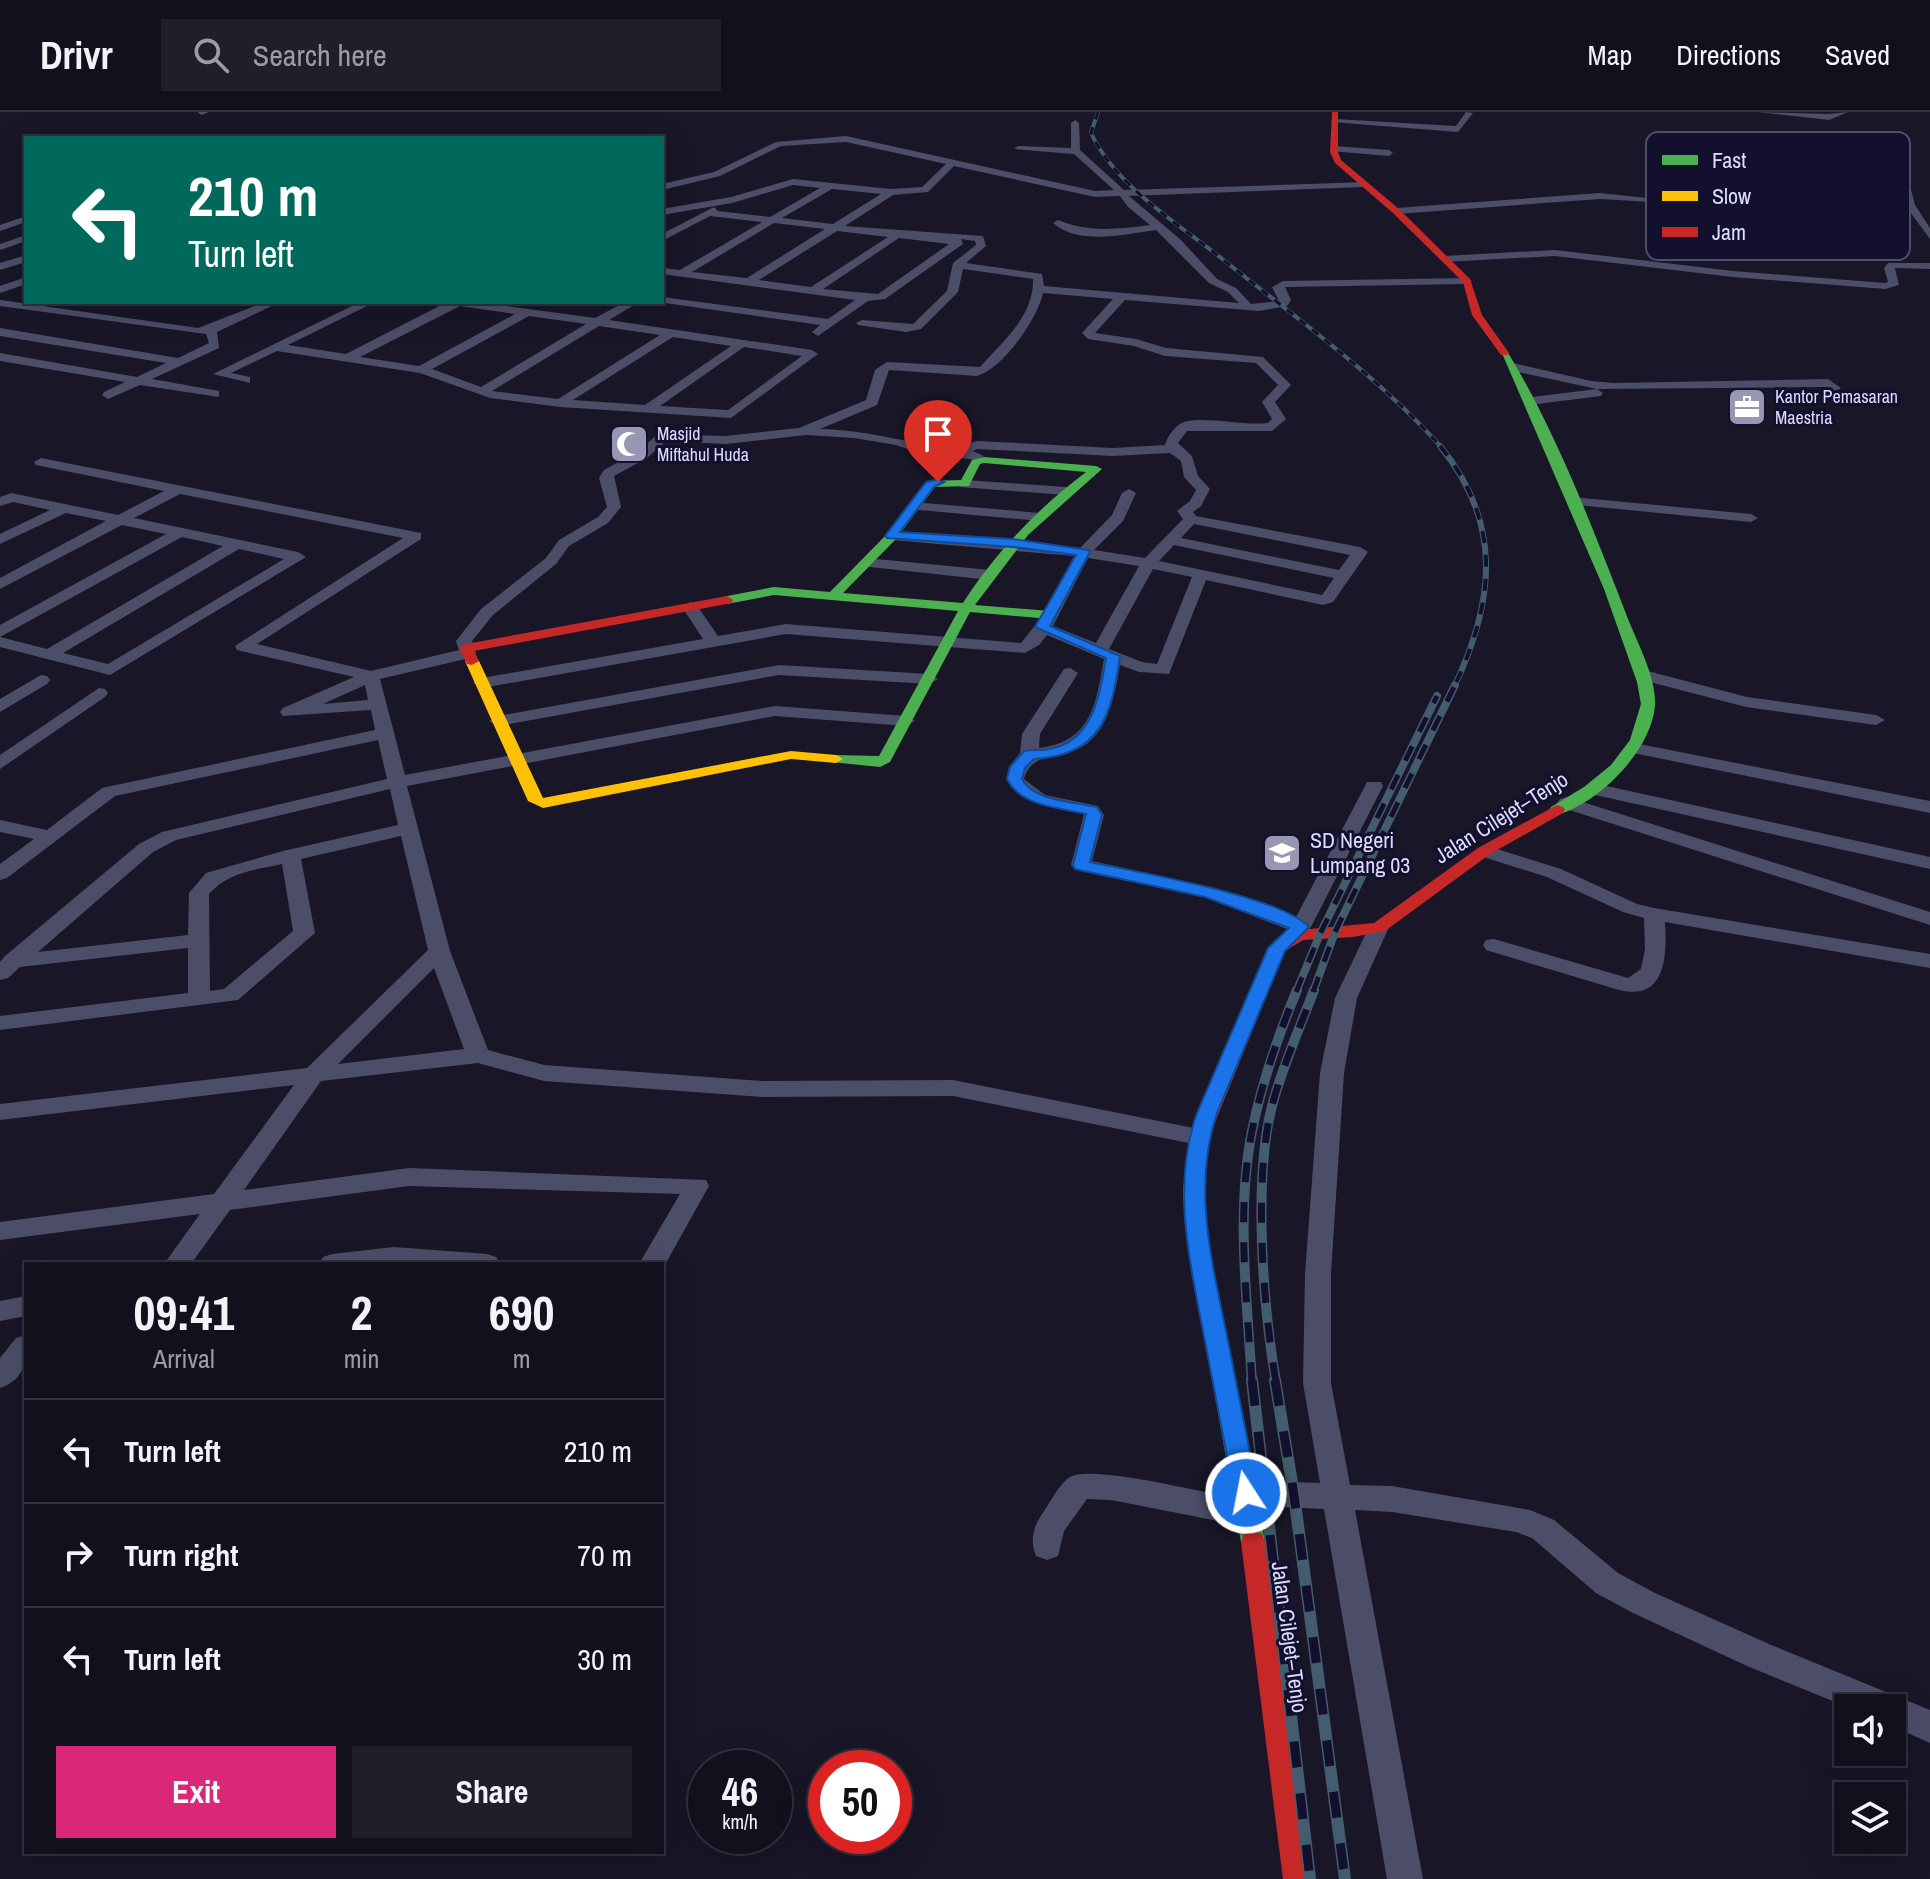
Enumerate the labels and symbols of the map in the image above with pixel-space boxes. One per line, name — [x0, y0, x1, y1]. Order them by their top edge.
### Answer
legend — [1646, 132, 1910, 260]
text: Fast — [1712, 145, 1746, 175]
text: Slow — [1712, 181, 1751, 211]
text: Jam — [1712, 217, 1746, 247]
place label: Kantor Pemasaran Maestria — [1775, 384, 1898, 430]
office icon: Kantor Pemasaran Maestria — [1726, 386, 1768, 428]
pin — [904, 400, 972, 482]
place label: Masjid Miftahul Huda — [657, 421, 749, 467]
mosque icon: Masjid Miftahul Huda — [608, 423, 650, 465]
street label: Jalan Cilejet–Tenjo — [1428, 764, 1574, 870]
place label: SD Negeri Lumpang 03 — [1310, 825, 1410, 880]
school or university icon: SD Negeri Lumpang 03 — [1261, 832, 1303, 874]
position arrow — [1204, 1451, 1288, 1535]
street label: Jalan Cilejet–Tenjo — [1265, 1559, 1315, 1715]
speed limit sign: 50 — [808, 1750, 912, 1854]

